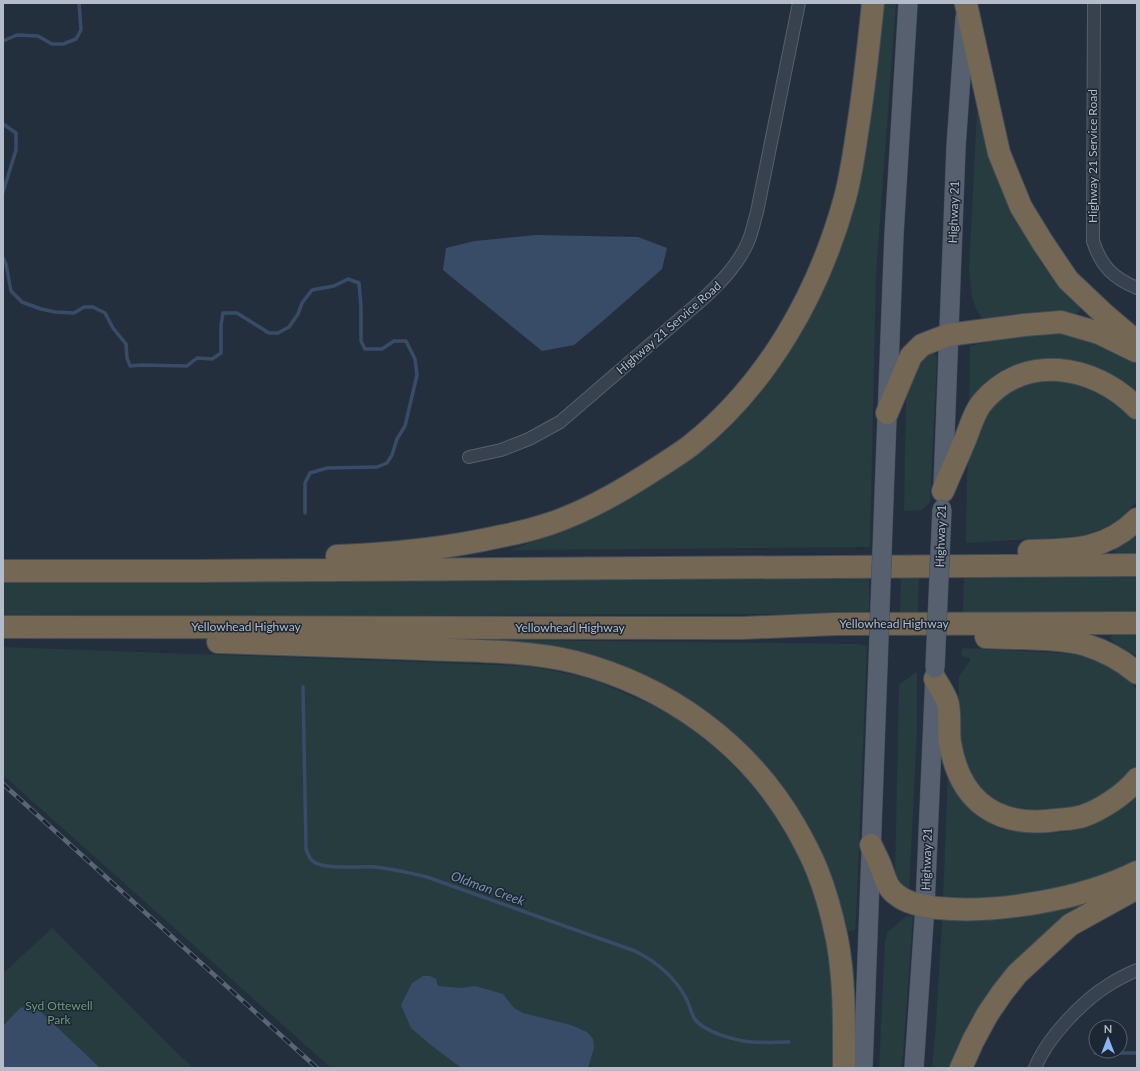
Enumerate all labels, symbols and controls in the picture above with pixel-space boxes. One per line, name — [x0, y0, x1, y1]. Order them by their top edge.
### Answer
street label: Highway 21 Service Road — [1085, 89, 1100, 223]
street label: Highway 21 — [945, 180, 962, 244]
street label: Highway 21 Service Road — [613, 278, 724, 377]
street label: Highway 21 — [932, 504, 949, 568]
street label: Yellowhead Highway — [839, 616, 949, 631]
street label: Yellowhead Highway — [191, 619, 301, 634]
street label: Yellowhead Highway — [515, 620, 625, 635]
street label: Highway 21 — [918, 827, 935, 891]
water label: Oldman Creek — [449, 867, 528, 909]
park label: Syd Ottewell Park — [25, 998, 93, 1027]
north arrow — [1088, 1019, 1128, 1059]
text: N — [1104, 1022, 1112, 1035]

